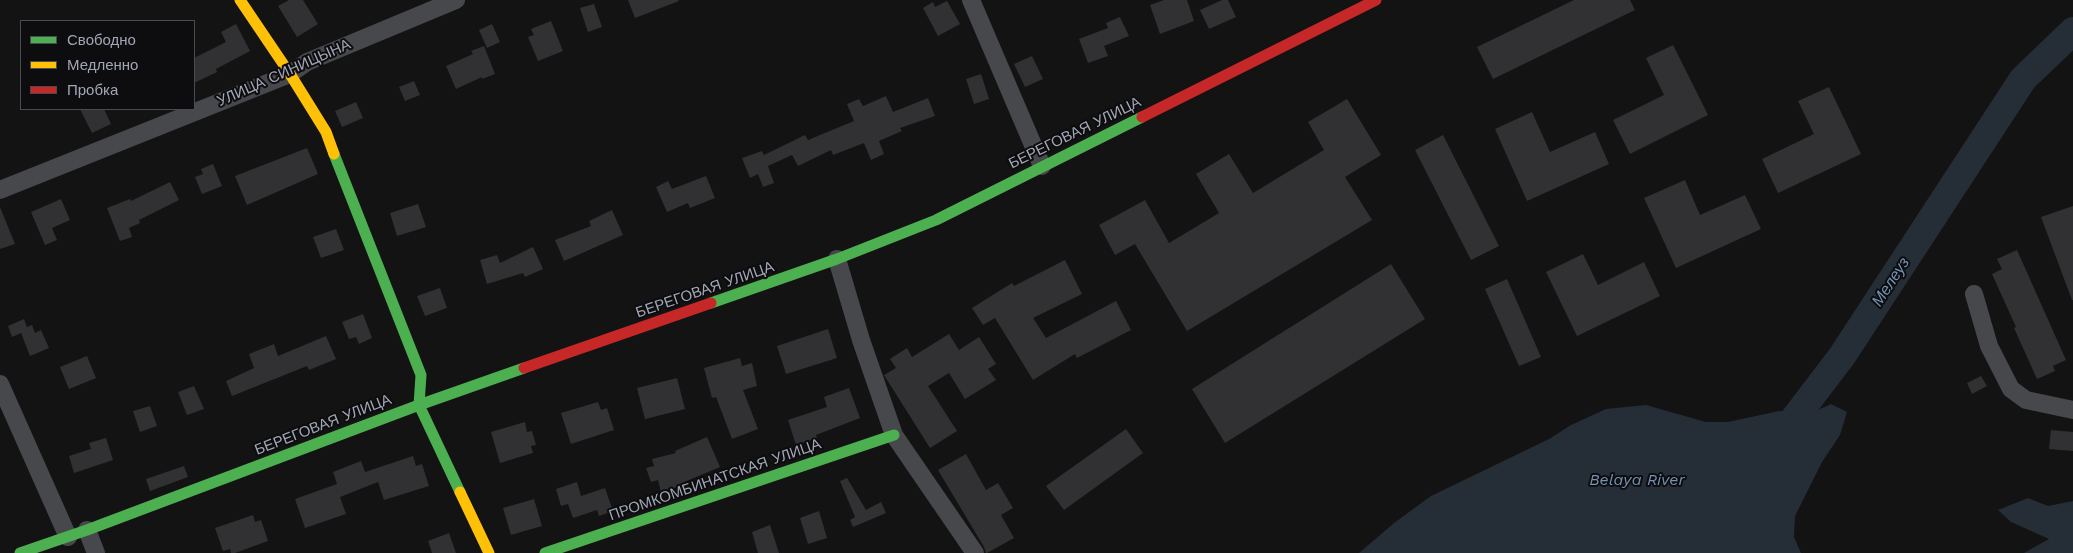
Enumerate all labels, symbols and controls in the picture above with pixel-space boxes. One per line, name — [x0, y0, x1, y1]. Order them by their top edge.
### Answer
legend — [20, 20, 195, 110]
text: Свободно — [67, 31, 136, 49]
street label: УЛИЦА СИНИЦЫНА — [214, 35, 354, 111]
text: Медленно — [67, 56, 138, 74]
text: Пробка — [67, 81, 118, 99]
street label: БЕРЕГОВАЯ УЛИЦА — [1006, 93, 1144, 173]
water label: Мелеуз — [1868, 254, 1914, 310]
street label: БЕРЕГОВАЯ УЛИЦА — [634, 258, 776, 322]
street label: БЕРЕГОВАЯ УЛИЦА — [252, 391, 394, 459]
street label: ПРОМКОМБИНАТСКАЯ УЛИЦА — [607, 435, 823, 525]
water label: Belaya River — [1589, 470, 1685, 490]

